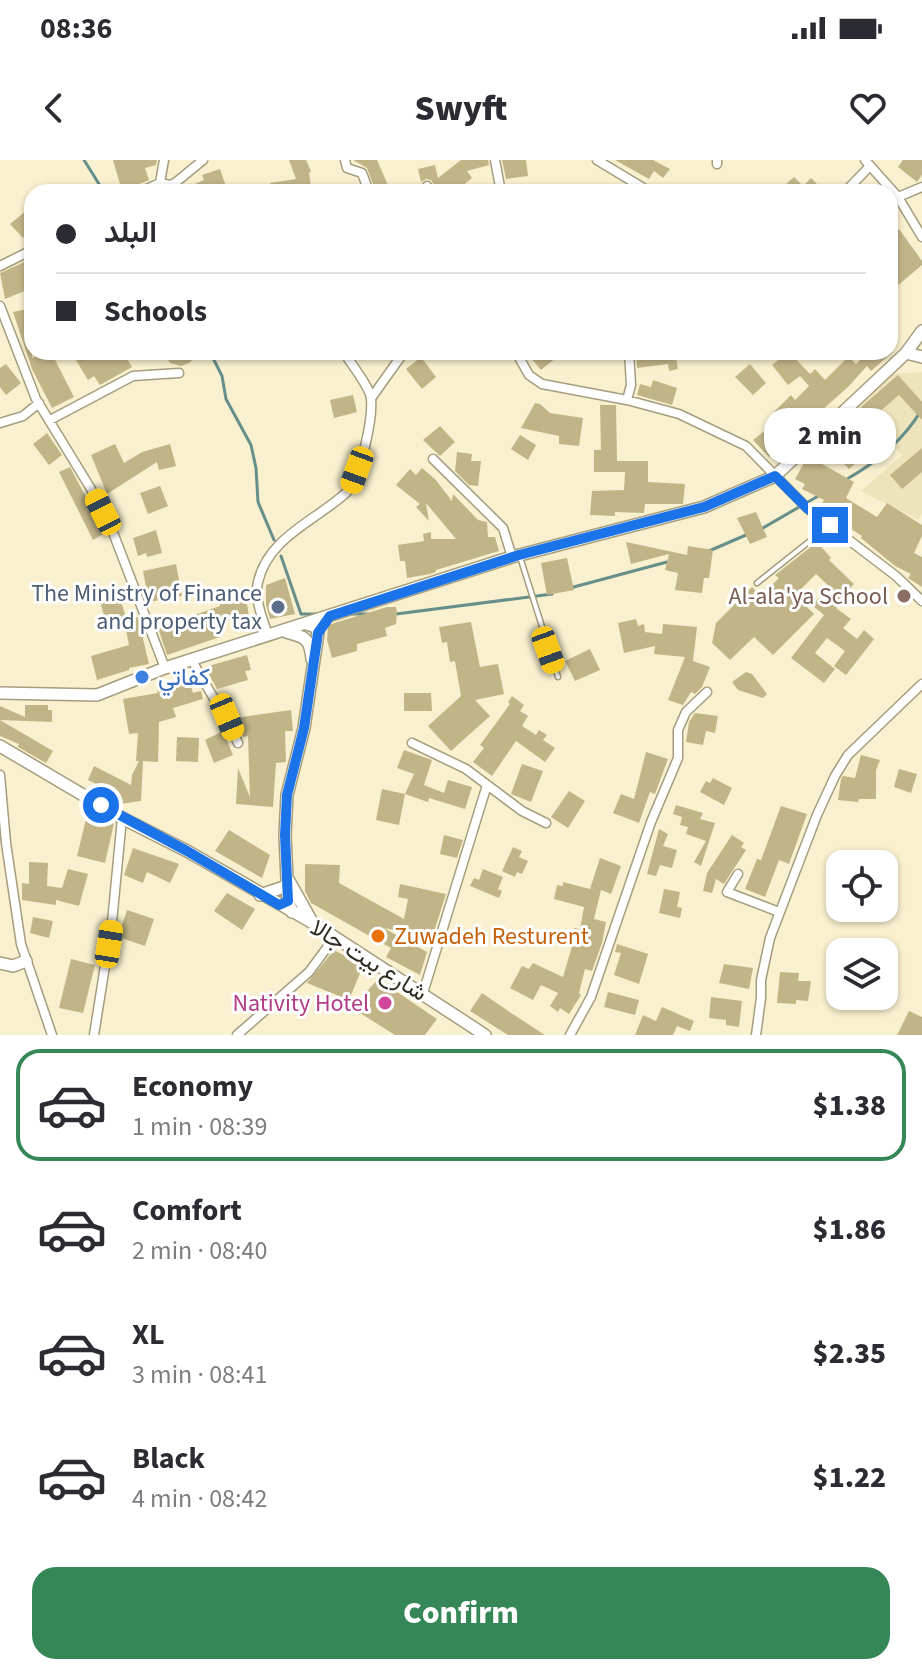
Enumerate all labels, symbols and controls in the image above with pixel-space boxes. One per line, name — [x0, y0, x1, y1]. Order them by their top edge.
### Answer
text: 08:36 — [40, 7, 112, 50]
text: Swyft — [414, 83, 508, 134]
icon: back — [32, 86, 76, 130]
icon: heart — [846, 86, 890, 130]
text: البلد — [104, 211, 157, 254]
text: Schools — [104, 290, 207, 333]
callout: 2 min — [764, 409, 896, 465]
text: 2 min — [798, 417, 862, 454]
car — [338, 443, 376, 497]
car — [81, 485, 125, 539]
route end — [812, 507, 848, 543]
place label: The Ministry of Finance and property tax — [31, 576, 262, 639]
place label: Al-ala'ya School — [729, 579, 888, 614]
marker: Al-ala'ya School — [895, 587, 913, 605]
marker: The Ministry of Finance and property tax — [269, 598, 287, 616]
car — [529, 623, 567, 677]
place label: كفاتي — [158, 660, 210, 696]
marker: كفاتي — [133, 668, 151, 686]
car — [207, 690, 247, 744]
route start — [83, 787, 119, 823]
map controls — [826, 850, 898, 1010]
button: locate — [826, 850, 898, 922]
street label: شارع بيت جالا — [304, 911, 434, 1010]
car — [93, 918, 125, 970]
place label: Zuwadeh Resturent — [394, 919, 589, 954]
marker: Zuwadeh Resturent — [369, 927, 387, 945]
button: layers — [826, 938, 898, 1010]
place label: Nativity Hotel — [232, 986, 369, 1021]
marker: Nativity Hotel — [376, 994, 394, 1012]
text: Economy — [132, 1065, 253, 1108]
icon: car — [36, 1069, 108, 1141]
text: $1.38 — [813, 1084, 886, 1127]
text: 1 min · 08:39 — [132, 1108, 267, 1145]
text: Comfort — [132, 1189, 242, 1232]
icon: car — [36, 1193, 108, 1265]
text: $1.86 — [813, 1208, 886, 1251]
text: 2 min · 08:40 — [132, 1232, 267, 1269]
text: XL — [132, 1313, 165, 1356]
icon: car — [36, 1317, 108, 1389]
text: $2.35 — [813, 1332, 886, 1375]
text: 3 min · 08:41 — [132, 1356, 267, 1393]
text: Black — [132, 1437, 205, 1480]
icon: car — [36, 1441, 108, 1513]
text: $1.22 — [813, 1456, 886, 1499]
text: 4 min · 08:42 — [132, 1480, 267, 1517]
button: Confirm — [32, 1567, 890, 1659]

